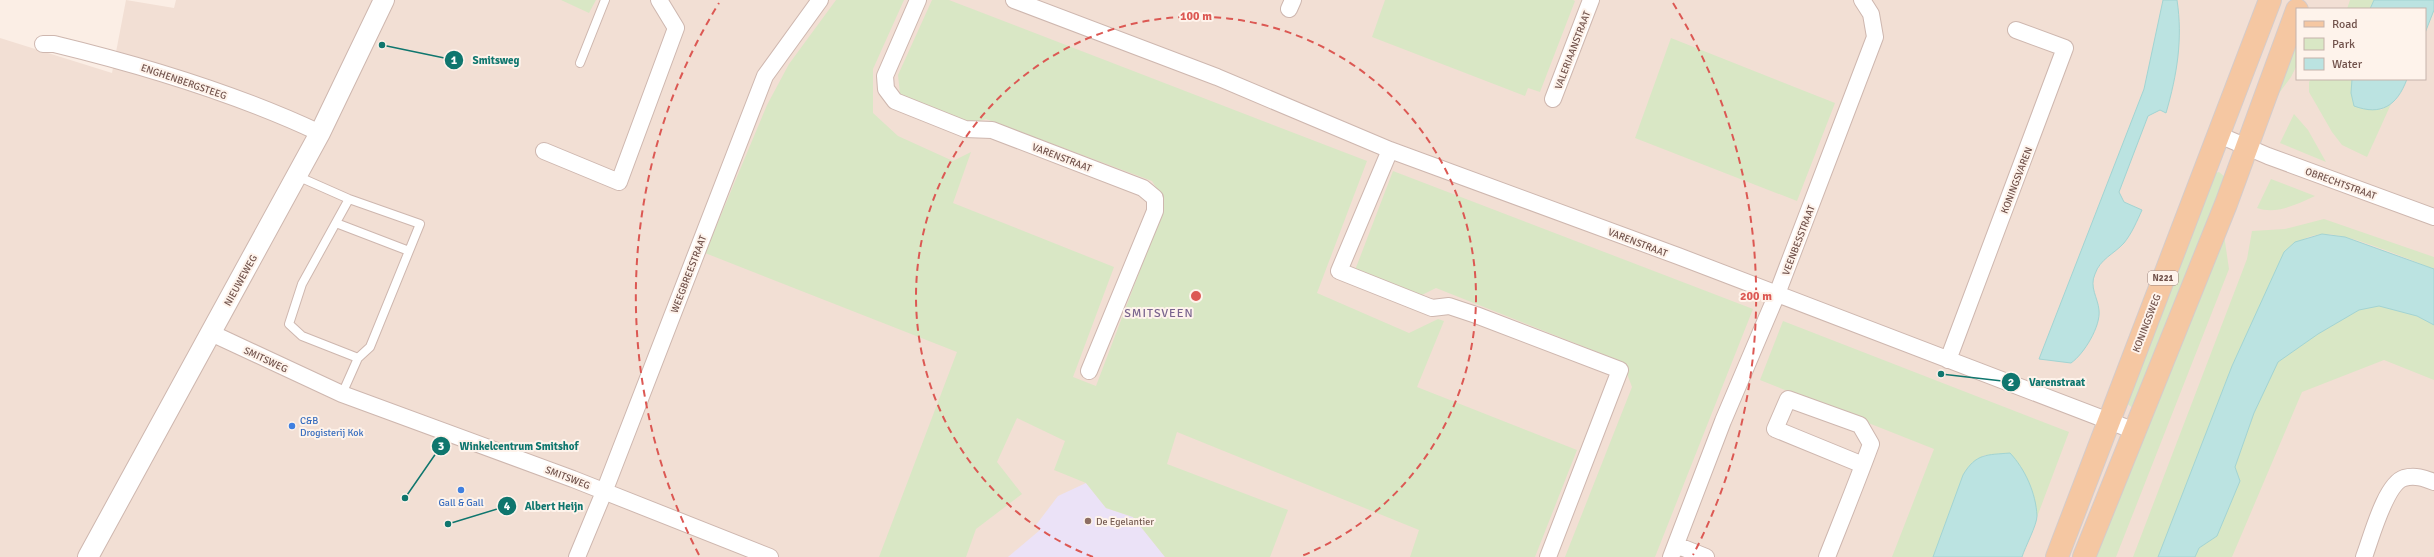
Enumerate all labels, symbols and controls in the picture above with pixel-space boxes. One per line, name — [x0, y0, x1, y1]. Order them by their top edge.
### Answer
legend — [2296, 8, 2426, 80]
text: 100 m — [1180, 9, 1212, 24]
street label: VALERIAANSTRAAT — [1552, 9, 1593, 91]
text: Road — [2332, 17, 2358, 32]
text: Park — [2332, 37, 2355, 52]
callout: Smitsweg — [444, 48, 527, 71]
text: 1 — [451, 53, 458, 68]
text: Smitsweg — [473, 54, 520, 67]
text: Water — [2332, 57, 2363, 72]
street label: ENGHENBERGSTEEG — [139, 62, 228, 102]
street label: VARENSTRAAT — [1030, 141, 1093, 175]
street label: KONINGSVAREN — [1999, 145, 2035, 215]
street label: OBRECHTSTRAAT — [2304, 166, 2378, 202]
street label: VEENBESSTRAAT — [1780, 204, 1818, 277]
street label: VARENSTRAAT — [1606, 226, 1669, 260]
street label: WEEGBREESTRAAT — [669, 234, 709, 315]
street label: NIEUWEWEG — [222, 253, 260, 308]
road number: N221 — [2148, 271, 2178, 285]
centre of rings — [1189, 289, 1203, 303]
text: 200 m — [1740, 289, 1772, 304]
street label: KONINGSWEG — [2130, 293, 2164, 354]
district label: SMITSVEEN — [1124, 306, 1194, 321]
street label: SMITSWEG — [242, 344, 290, 375]
callout: Varenstraat — [2001, 370, 2094, 393]
text: 2 — [2008, 375, 2014, 390]
text: Varenstraat — [2029, 376, 2085, 389]
place label: C&B Drogisterij Kok — [300, 415, 363, 439]
marker: C&B Drogisterij Kok — [287, 421, 297, 431]
callout: Winkelcentrum Smitshof — [431, 434, 586, 457]
text: 3 — [438, 439, 444, 454]
text: Winkelcentrum Smitshof — [460, 440, 580, 453]
street label: SMITSWEG — [543, 464, 592, 492]
marker: Gall & Gall — [456, 485, 466, 495]
callout: Albert Heijn — [497, 495, 591, 518]
place label: Gall & Gall — [438, 497, 484, 509]
text: 4 — [504, 499, 511, 514]
text: Albert Heijn — [525, 500, 583, 513]
marker: De Egelantier — [1083, 516, 1093, 526]
place label: De Egelantier — [1096, 516, 1154, 528]

